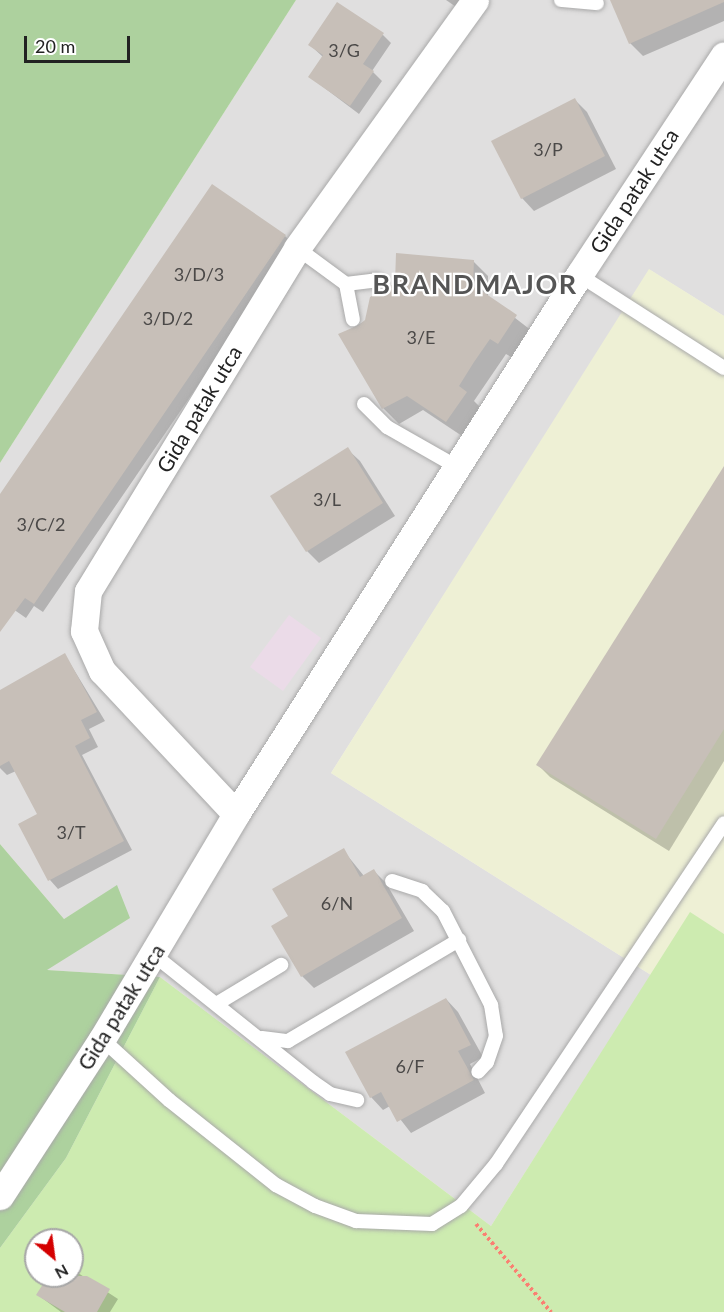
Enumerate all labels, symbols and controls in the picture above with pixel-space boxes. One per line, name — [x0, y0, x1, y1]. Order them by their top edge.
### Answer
scale bar — [27, 24, 134, 62]
text: 20 m — [35, 35, 75, 57]
house number: 3/G — [328, 39, 360, 61]
street label: Gida patak utca — [584, 124, 684, 258]
house number: 3/P — [533, 138, 563, 160]
house number: 3/D/3 — [174, 263, 224, 285]
district label: BRANDMAJOR — [372, 268, 578, 300]
house number: 3/D/2 — [143, 307, 193, 329]
house number: 3/E — [407, 326, 435, 348]
street label: Gida patak utca — [151, 341, 247, 477]
house number: 3/L — [313, 488, 341, 510]
house number: 3/C/2 — [16, 513, 66, 535]
house number: 3/T — [56, 821, 86, 843]
house number: 6/N — [321, 892, 353, 914]
street label: Gida patak utca — [72, 939, 170, 1075]
house number: 6/F — [396, 1055, 424, 1077]
north arrow — [24, 1228, 84, 1288]
text: N — [52, 1261, 72, 1284]

